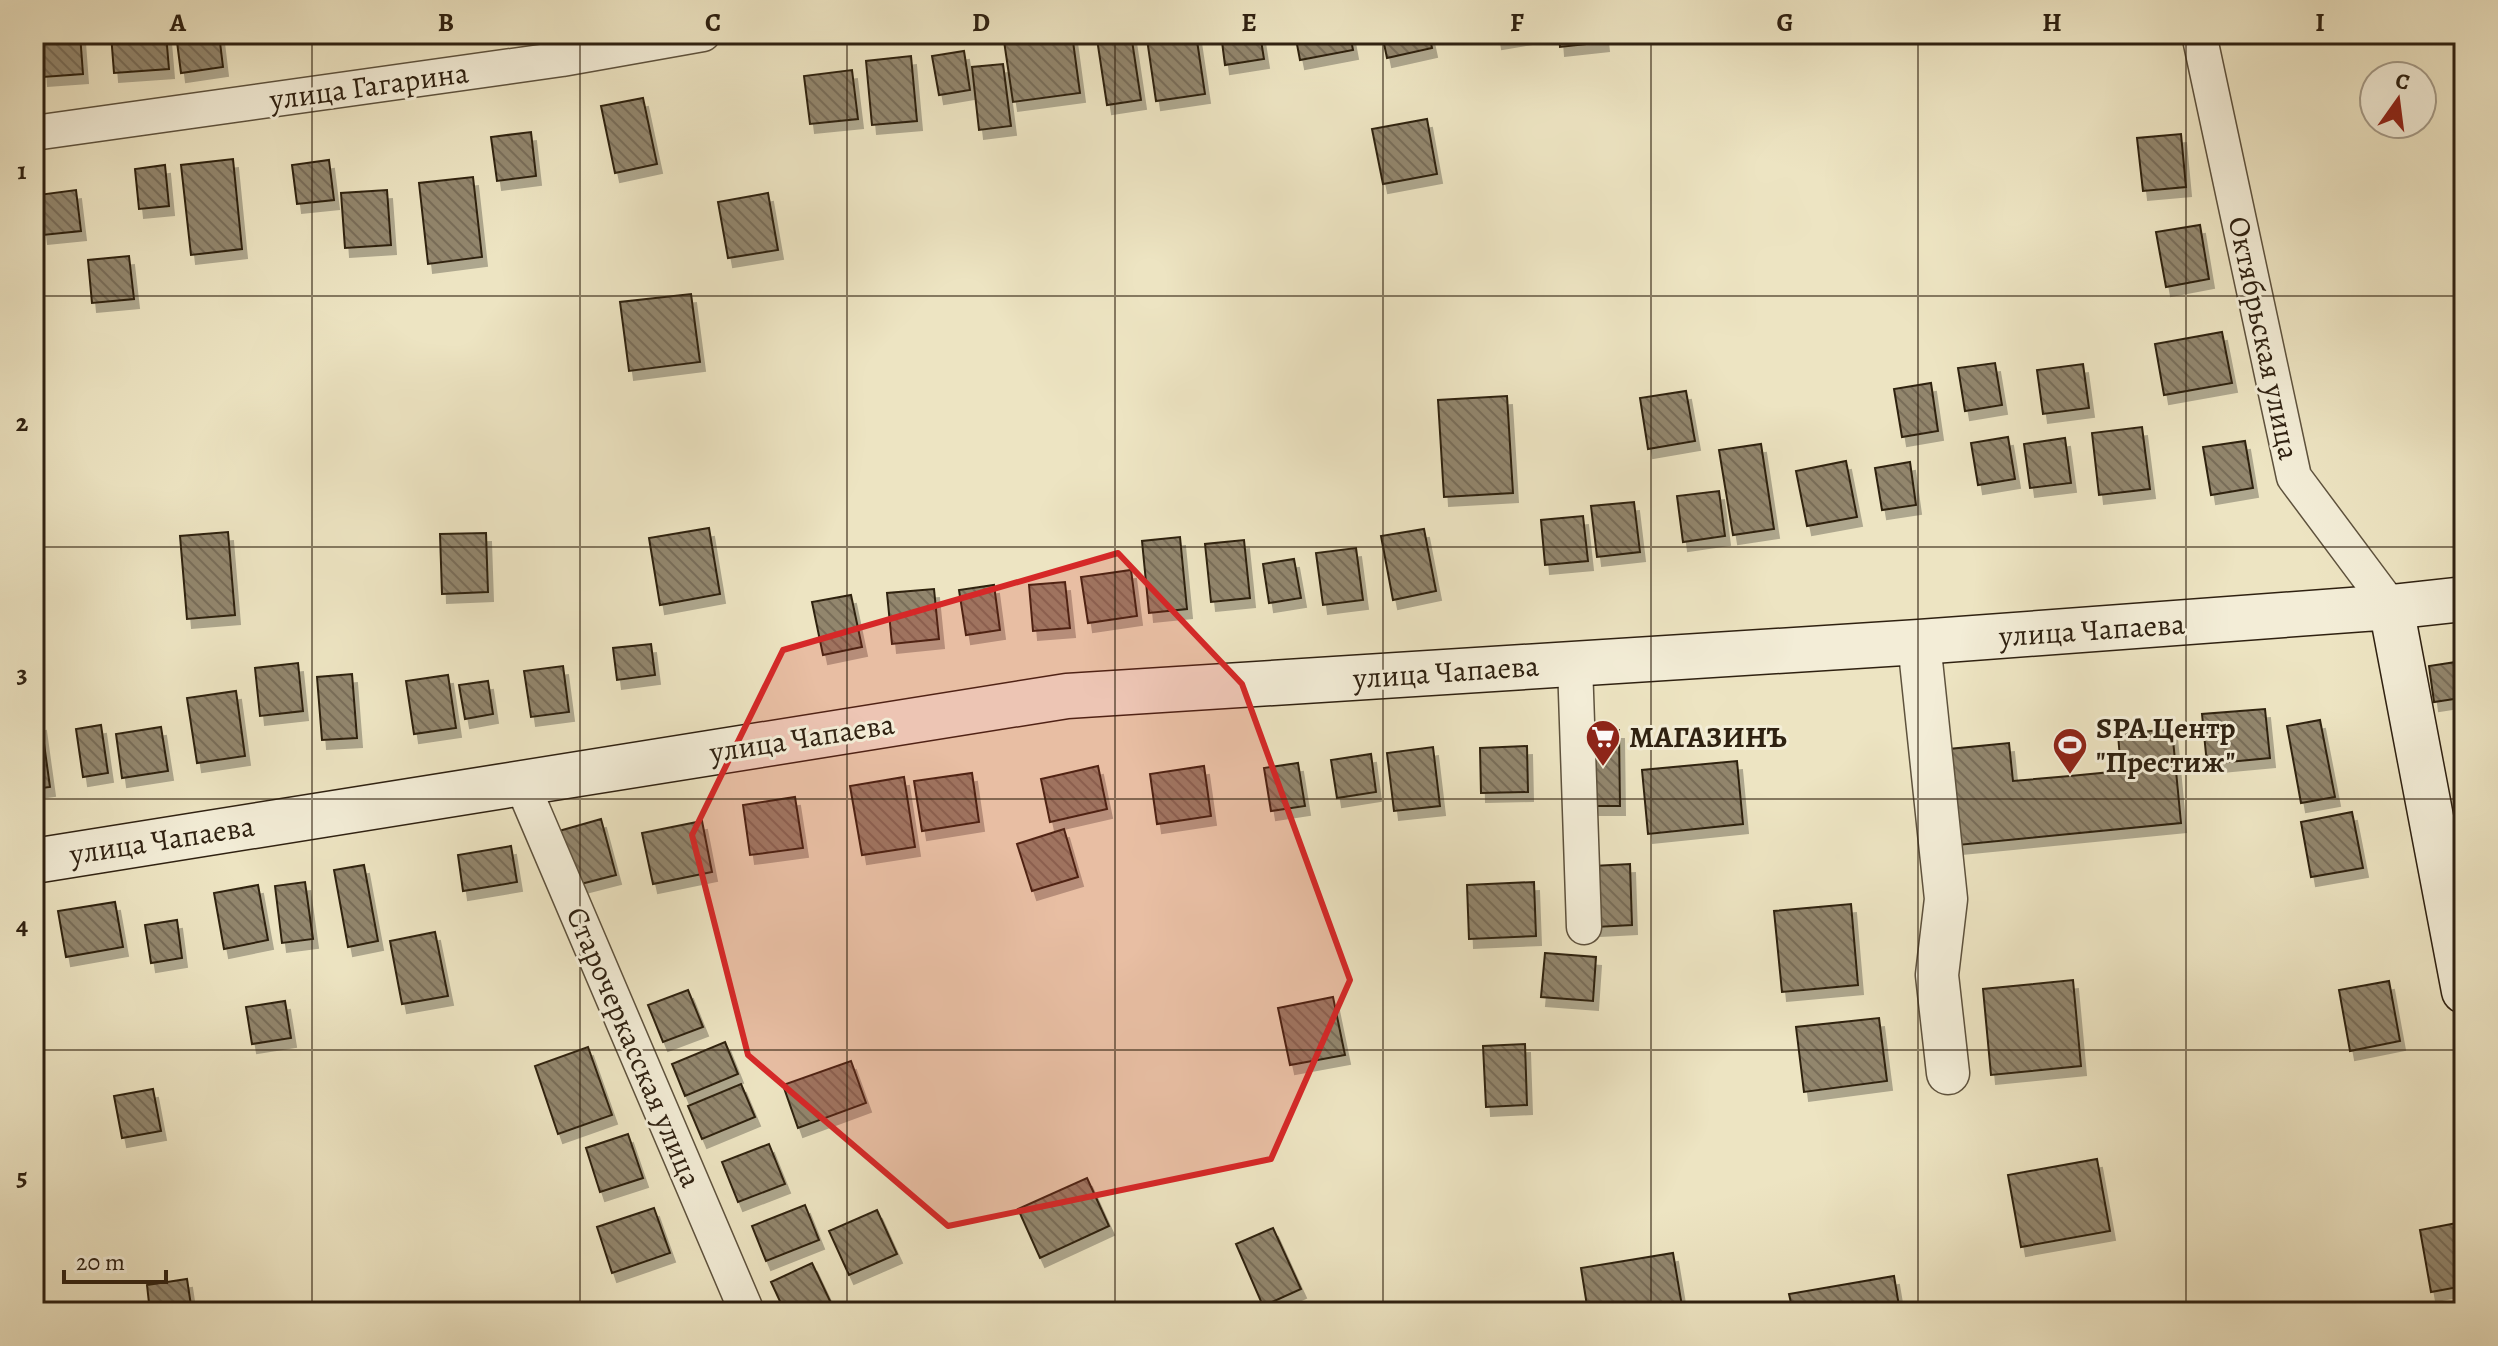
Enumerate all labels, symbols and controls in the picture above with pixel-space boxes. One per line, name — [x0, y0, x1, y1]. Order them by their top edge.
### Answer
text: A — [169, 5, 187, 40]
text: B — [438, 5, 454, 40]
text: C — [705, 5, 721, 40]
text: D — [972, 5, 990, 40]
text: E — [1241, 5, 1257, 40]
text: F — [1510, 5, 1524, 40]
text: G — [1776, 5, 1794, 40]
text: H — [2042, 5, 2062, 40]
text: I — [2315, 5, 2325, 40]
street label: улица Гагарина — [266, 52, 471, 120]
north arrow — [2358, 60, 2438, 140]
text: С — [2392, 65, 2413, 98]
text: 1 — [17, 153, 27, 188]
street label: Октябрьская улица — [2219, 213, 2309, 463]
text: 2 — [16, 405, 29, 440]
street label: улица Чапаева — [1997, 604, 2186, 657]
street label: улица Чапаева — [1351, 646, 1540, 699]
text: 3 — [16, 656, 28, 691]
street label: улица Чапаева — [706, 704, 897, 772]
place label: SPA Центр "Престиж" — [2096, 708, 2236, 782]
place label: МАГАЗИНЪ — [1629, 717, 1787, 757]
supermarket icon: МАГАЗИНЪ — [1584, 718, 1622, 768]
sports icon: SPA Центр "Престиж" — [2051, 726, 2089, 776]
street label: улица Чапаева — [66, 806, 257, 874]
street label: Старочеркасская улица — [557, 901, 711, 1193]
text: 4 — [16, 908, 28, 943]
text: 5 — [16, 1159, 28, 1194]
scale bar — [64, 1234, 166, 1284]
text: 20 m — [76, 1246, 125, 1278]

